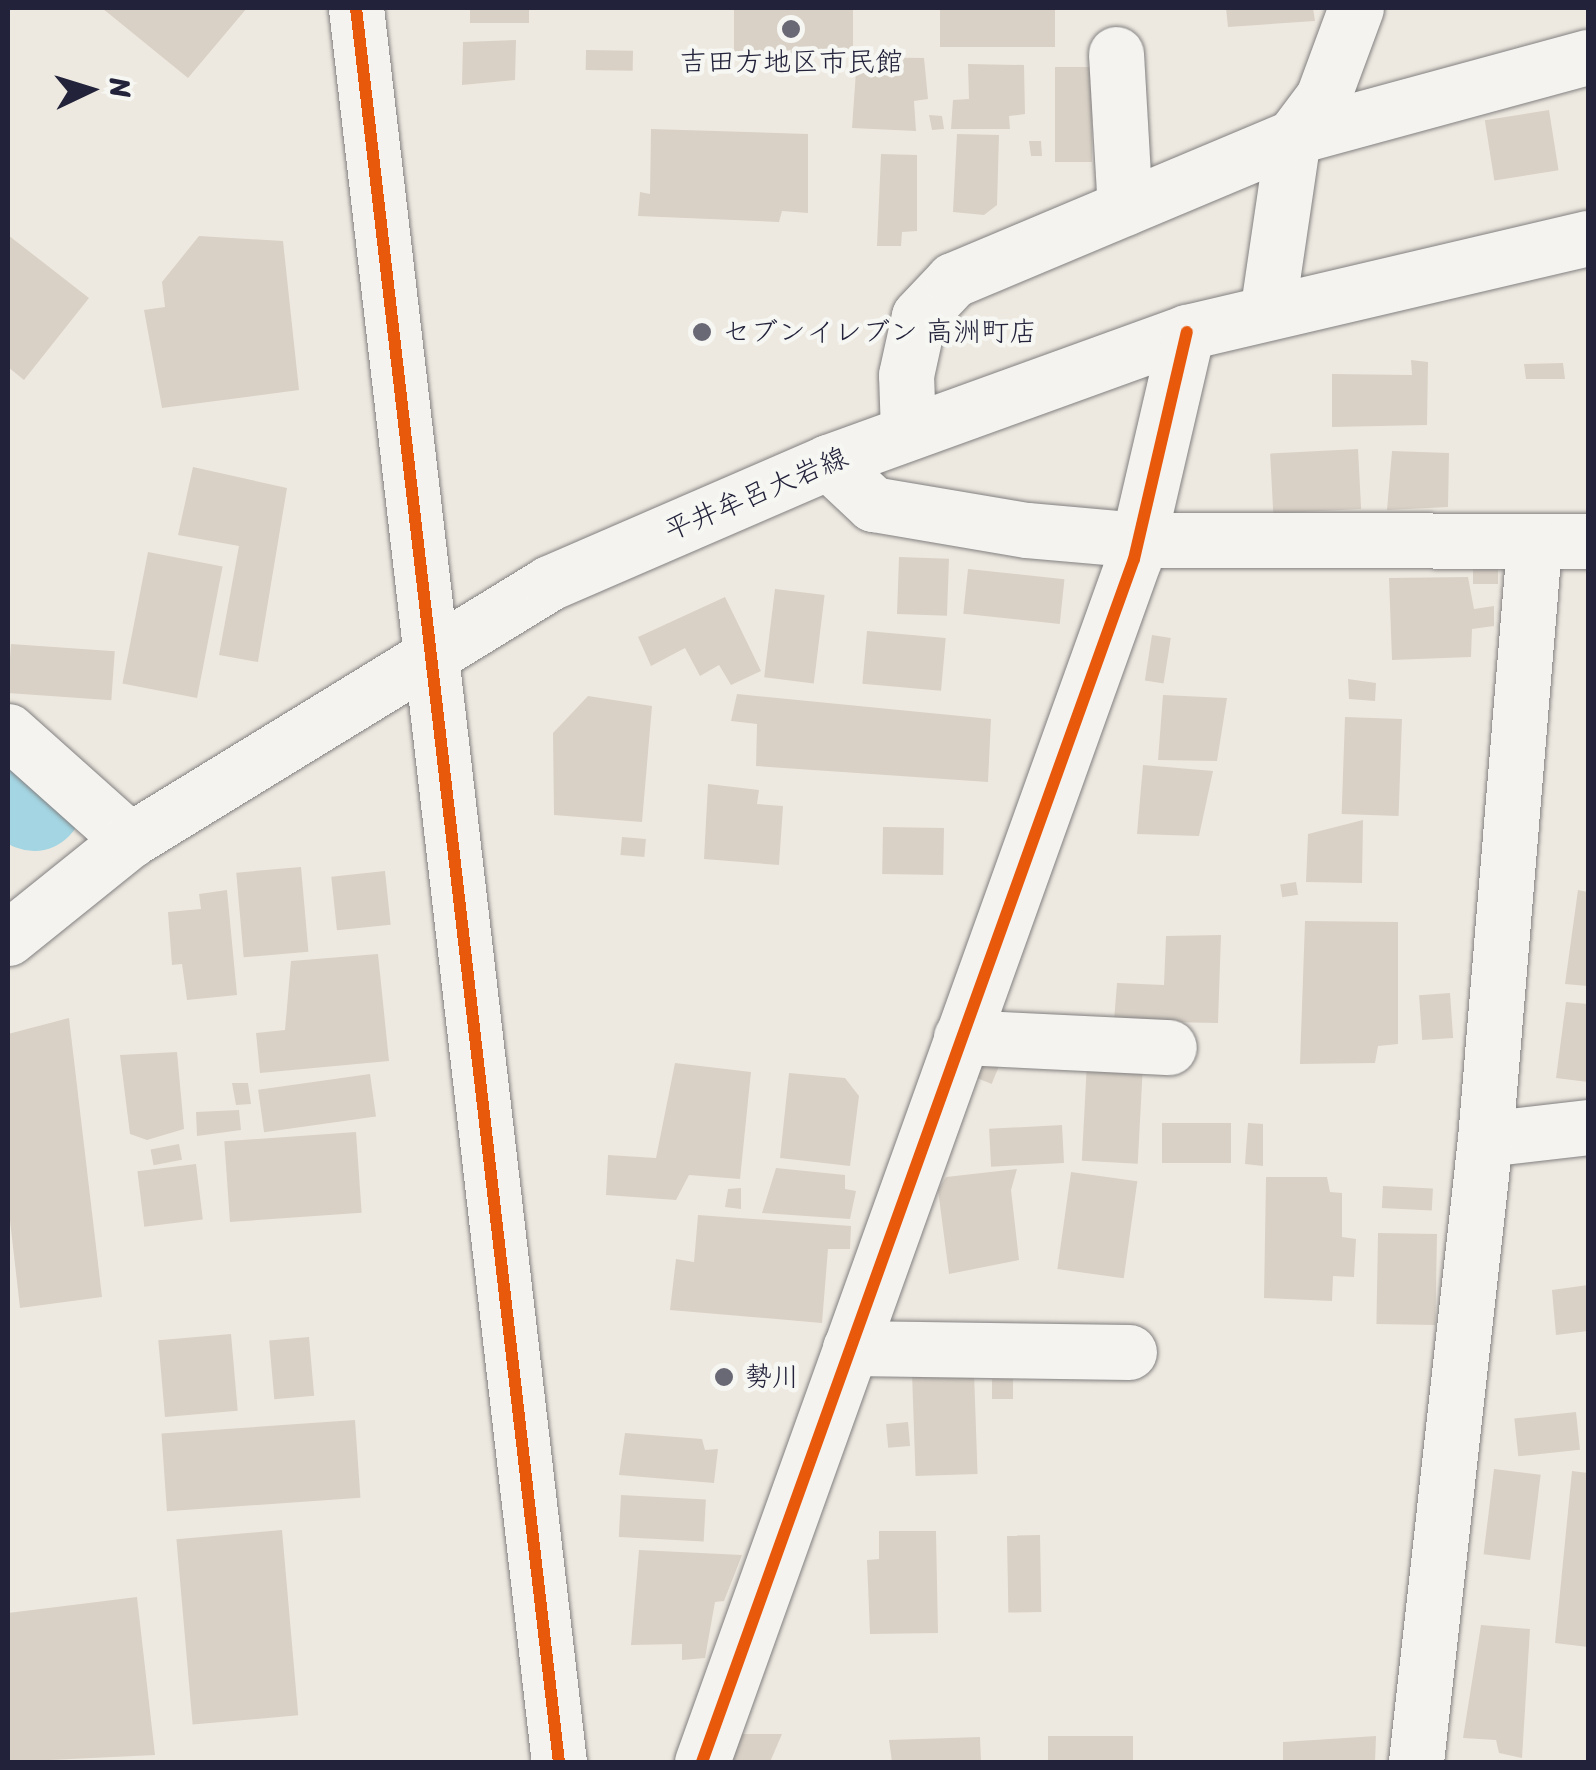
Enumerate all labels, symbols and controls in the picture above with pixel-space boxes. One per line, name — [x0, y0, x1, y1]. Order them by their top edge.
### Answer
marker: 吉田方地区市民館 — [780, 18, 802, 40]
north arrow — [40, 40, 140, 140]
place label: 吉田方地区市民館 — [679, 45, 903, 79]
text: N — [95, 76, 146, 99]
place label: セブンイレブン 高洲町店 — [722, 315, 1037, 349]
marker: セブンイレブン 高洲町店 — [691, 321, 713, 343]
street label: 平井牟呂大岩線 — [659, 440, 853, 548]
place label: 勢川 — [744, 1360, 800, 1394]
marker: 勢川 — [713, 1366, 735, 1388]

